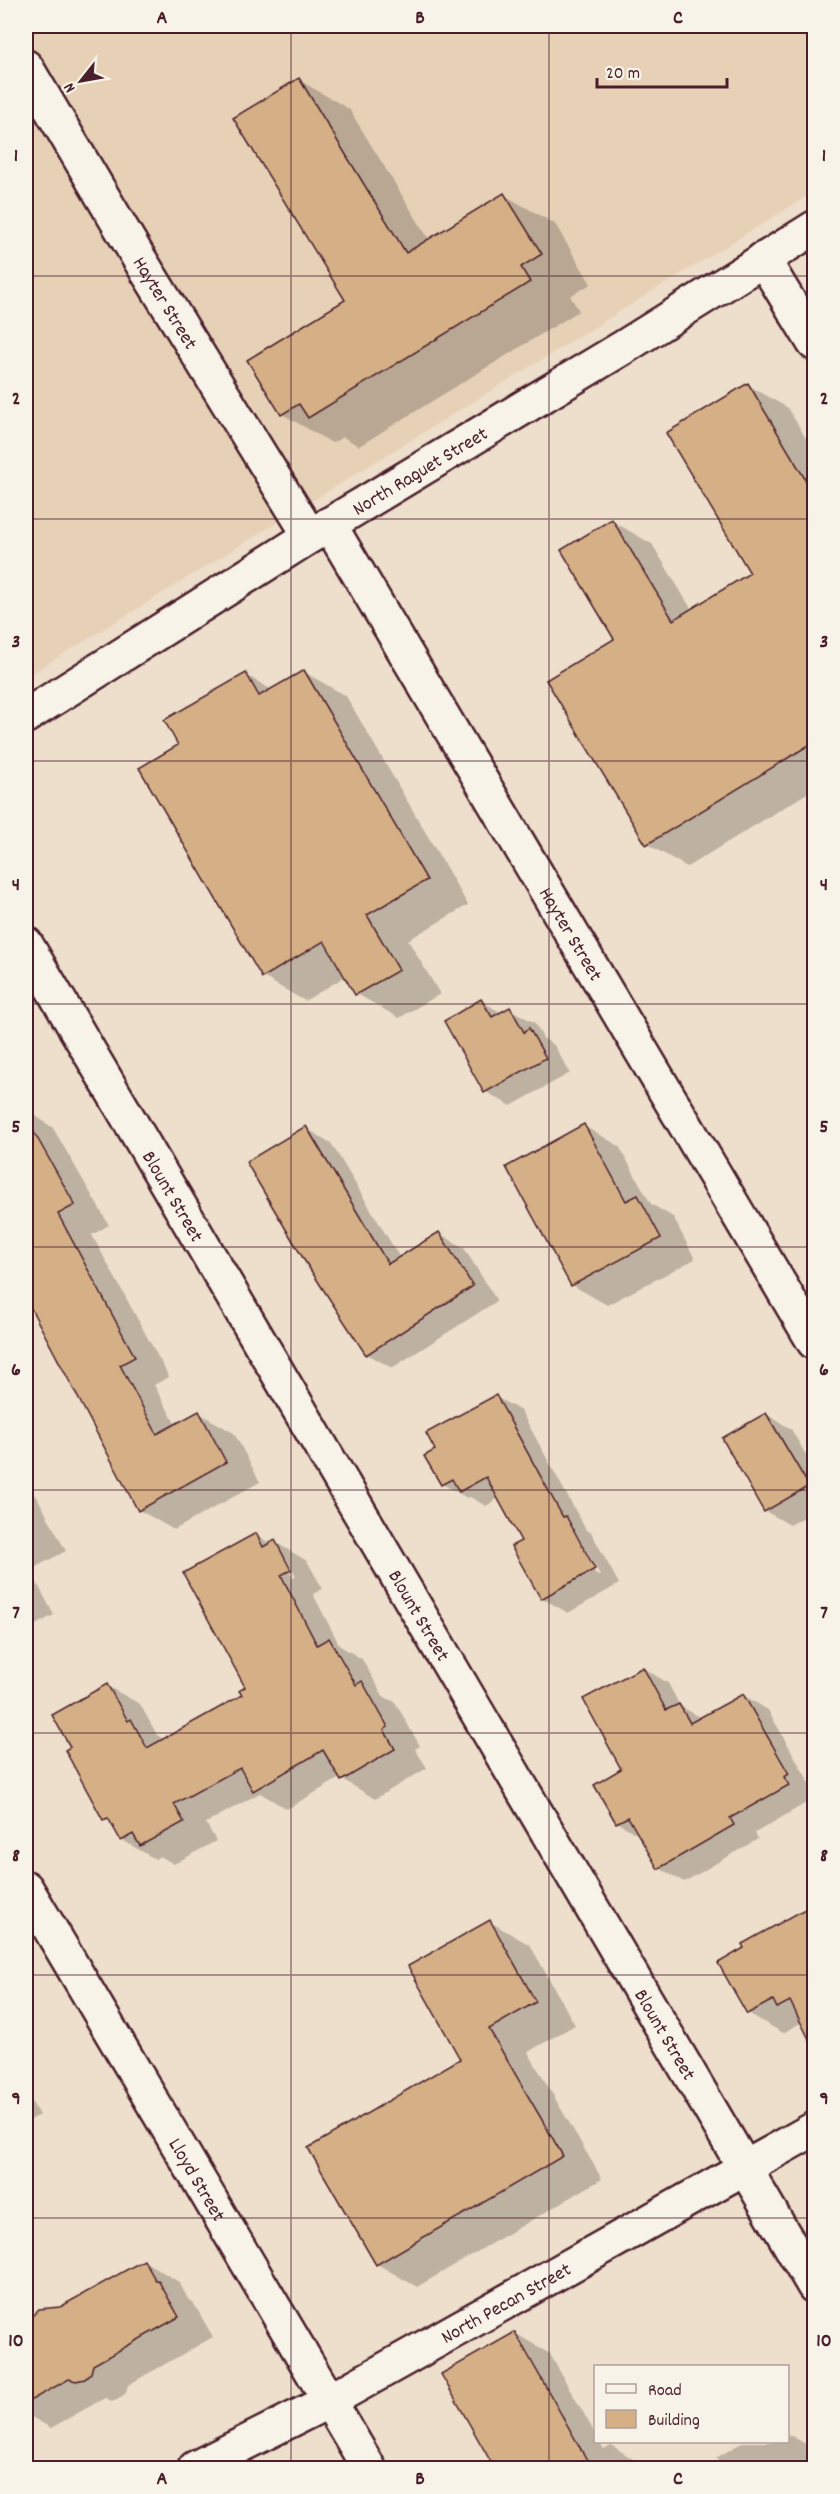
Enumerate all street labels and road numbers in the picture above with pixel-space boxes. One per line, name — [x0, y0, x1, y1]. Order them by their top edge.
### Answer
street label: Hayter Street — [124, 252, 203, 356]
street label: North Raguet Street — [348, 421, 494, 524]
street label: Hayter Street — [530, 883, 608, 987]
street label: Blount Street — [133, 1146, 209, 1248]
street label: Blount Street — [380, 1565, 455, 1667]
street label: Blount Street — [626, 1985, 701, 2086]
street label: Lloyd Street — [160, 2133, 231, 2227]
street label: North Pecan Street — [437, 2257, 577, 2352]

